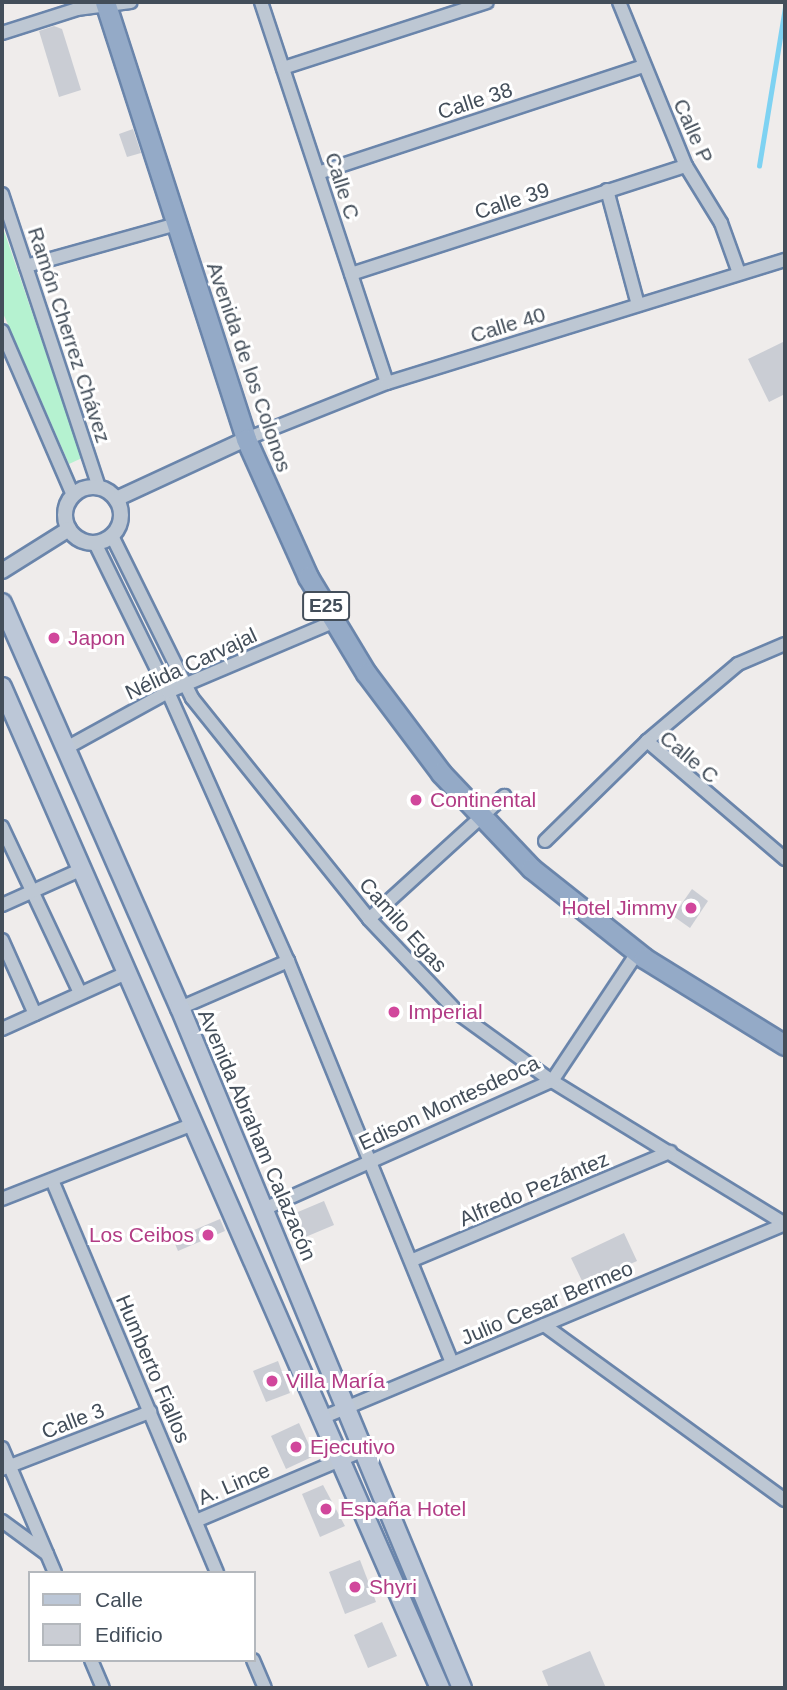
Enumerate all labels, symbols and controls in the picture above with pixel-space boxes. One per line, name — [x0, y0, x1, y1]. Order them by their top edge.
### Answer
street label: Calle 38 — [434, 77, 516, 125]
street label: Calle P — [668, 95, 718, 167]
street label: Calle C — [319, 149, 365, 223]
street label: Calle 39 — [471, 177, 553, 225]
street label: Ramón Cherrez Chávez — [22, 224, 116, 446]
street label: Avenida de los Colonos — [201, 259, 297, 475]
street label: Calle 40 — [467, 302, 549, 348]
road number: E25 — [302, 590, 350, 622]
street label: Nélida Carvajal — [121, 622, 261, 706]
place label: Japon — [68, 625, 125, 651]
marker: Japon — [46, 630, 62, 646]
street label: Calle C — [655, 725, 723, 789]
place label: Continental — [430, 787, 536, 813]
marker: Continental — [408, 792, 424, 808]
street label: Camilo Egas — [354, 872, 452, 978]
place label: Hotel Jimmy — [561, 895, 677, 921]
marker: Hotel Jimmy — [683, 900, 699, 916]
place label: Imperial — [408, 999, 483, 1025]
marker: Imperial — [386, 1004, 402, 1020]
street label: Avenida Abraham Calazacón — [192, 1005, 322, 1265]
street label: Edison Montesdeoca — [355, 1050, 543, 1156]
street label: Alfredo Pezántez — [455, 1146, 613, 1232]
place label: Los Ceibos — [89, 1222, 194, 1248]
marker: Los Ceibos — [200, 1227, 216, 1243]
street label: Julio Cesar Bermeo — [457, 1255, 637, 1351]
street label: Humberto Fiallos — [110, 1291, 196, 1447]
place label: Villa María — [286, 1368, 385, 1394]
marker: Villa María — [264, 1373, 280, 1389]
street label: Calle 3 — [38, 1398, 108, 1444]
place label: Ejecutivo — [310, 1434, 395, 1460]
marker: Ejecutivo — [288, 1439, 304, 1455]
street label: A. Lince — [194, 1458, 274, 1510]
place label: España Hotel — [340, 1496, 466, 1522]
marker: España Hotel — [318, 1501, 334, 1517]
legend — [28, 1571, 256, 1662]
place label: Shyri — [369, 1574, 417, 1600]
marker: Shyri — [347, 1579, 363, 1595]
text: Calle — [95, 1588, 143, 1611]
text: Edificio — [95, 1623, 163, 1646]

